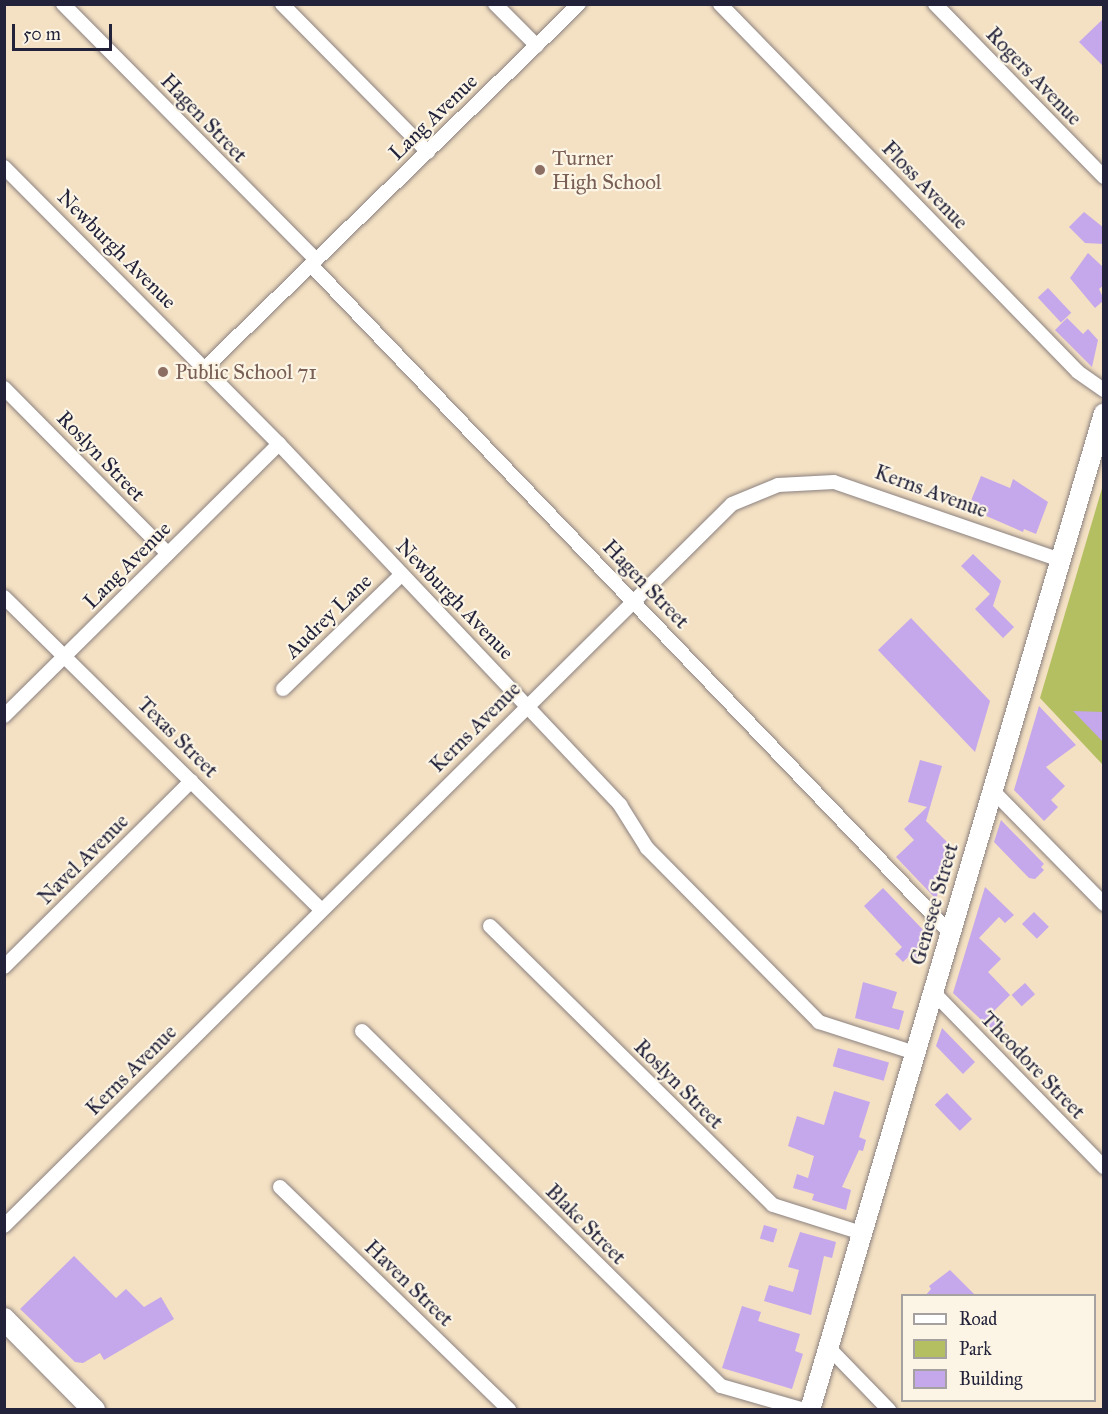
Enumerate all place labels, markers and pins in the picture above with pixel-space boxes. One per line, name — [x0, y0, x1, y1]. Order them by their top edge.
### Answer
place label: Turner High School — [552, 145, 662, 195]
marker: Turner High School — [533, 163, 547, 177]
place label: Public School 71 — [175, 359, 317, 385]
marker: Public School 71 — [156, 365, 170, 379]

